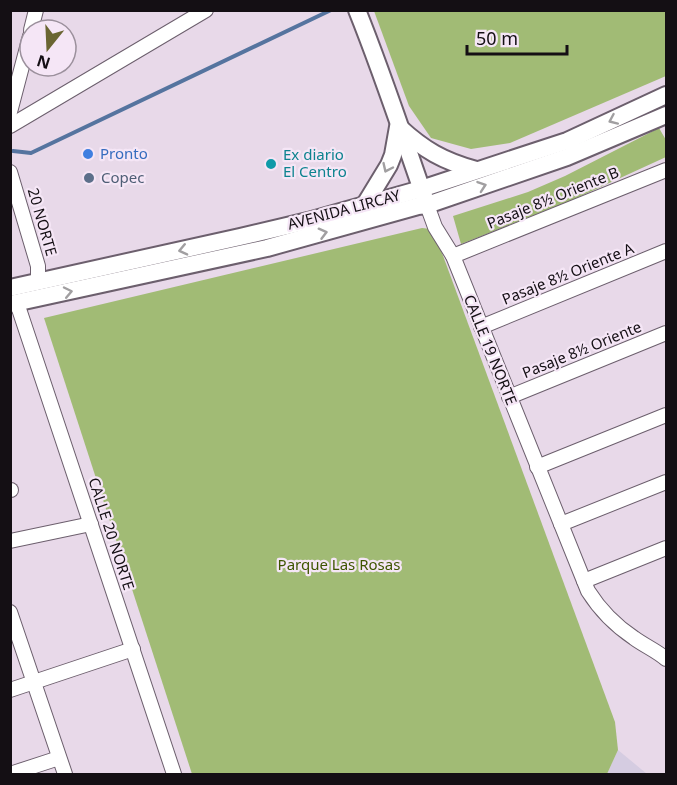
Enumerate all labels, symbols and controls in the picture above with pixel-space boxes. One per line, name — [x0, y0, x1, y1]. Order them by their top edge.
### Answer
north arrow — [18, 18, 78, 78]
scale bar — [467, 18, 568, 56]
text: 50 m — [476, 26, 518, 50]
text: N — [34, 50, 53, 75]
one-way arrow — [609, 112, 620, 124]
place label: Pronto — [100, 143, 148, 163]
place label: Ex diario El Centro — [283, 144, 347, 181]
marker: Pronto — [81, 147, 95, 161]
marker: Ex diario El Centro — [264, 157, 278, 171]
one-way arrow — [382, 162, 394, 173]
street label: Pasaje 8½ Oriente B — [484, 162, 621, 233]
place label: Copec — [101, 167, 144, 187]
marker: Copec — [82, 171, 96, 185]
one-way arrow — [477, 181, 487, 194]
street label: AVENIDA LIRCAY — [285, 184, 403, 234]
street label: 20 NORTE — [24, 185, 62, 258]
one-way arrow — [317, 228, 328, 240]
street label: Pasaje 8½ Oriente A — [499, 237, 637, 309]
one-way arrow — [178, 243, 188, 256]
one-way arrow — [62, 286, 72, 299]
street label: CALLE 19 NORTE — [460, 292, 522, 408]
street label: Pasaje 8½ Oriente — [519, 316, 644, 382]
street label: CALLE 20 NORTE — [84, 475, 140, 593]
park label: Parque Las Rosas — [278, 554, 400, 574]

